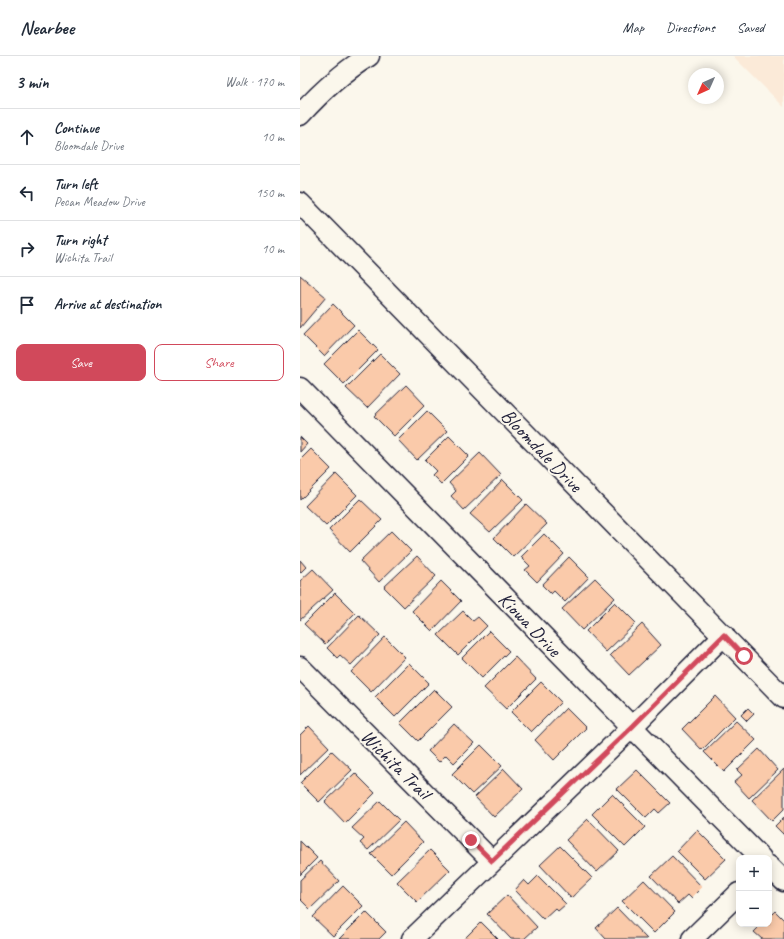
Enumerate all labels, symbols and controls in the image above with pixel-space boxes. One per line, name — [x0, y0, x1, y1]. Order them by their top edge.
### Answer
text: Nearbee — [20, 16, 74, 40]
text: Map — [623, 19, 644, 36]
text: Directions — [666, 19, 715, 36]
text: Saved — [737, 19, 764, 36]
north arrow — [688, 68, 724, 104]
text: 3 min — [16, 72, 49, 93]
text: Walk · 170 m — [225, 74, 284, 90]
text: Continue — [54, 119, 99, 138]
icon: ahead — [16, 126, 38, 148]
text: 10 m — [262, 129, 284, 145]
text: Bloomdale Drive — [54, 138, 123, 154]
text: Turn left — [54, 175, 97, 194]
icon: left — [16, 182, 38, 204]
text: 150 m — [256, 185, 284, 201]
text: Pecan Meadow Drive — [54, 194, 145, 210]
text: Turn right — [54, 231, 107, 250]
icon: right — [16, 238, 38, 260]
text: 10 m — [262, 241, 284, 257]
text: Wichita Trail — [54, 250, 112, 266]
icon: arrive — [16, 294, 38, 316]
text: Arrive at destination — [54, 295, 161, 314]
button: Save — [16, 344, 146, 381]
button: Share — [154, 344, 284, 381]
street label: Bloomdale Drive — [496, 403, 589, 498]
street label: Kiowa Drive — [493, 587, 567, 663]
route start — [735, 647, 753, 665]
street label: Wichita Trail — [355, 724, 438, 807]
route end — [462, 831, 480, 849]
map controls — [736, 855, 772, 927]
button: + — [736, 855, 772, 891]
button: − — [736, 891, 772, 927]

